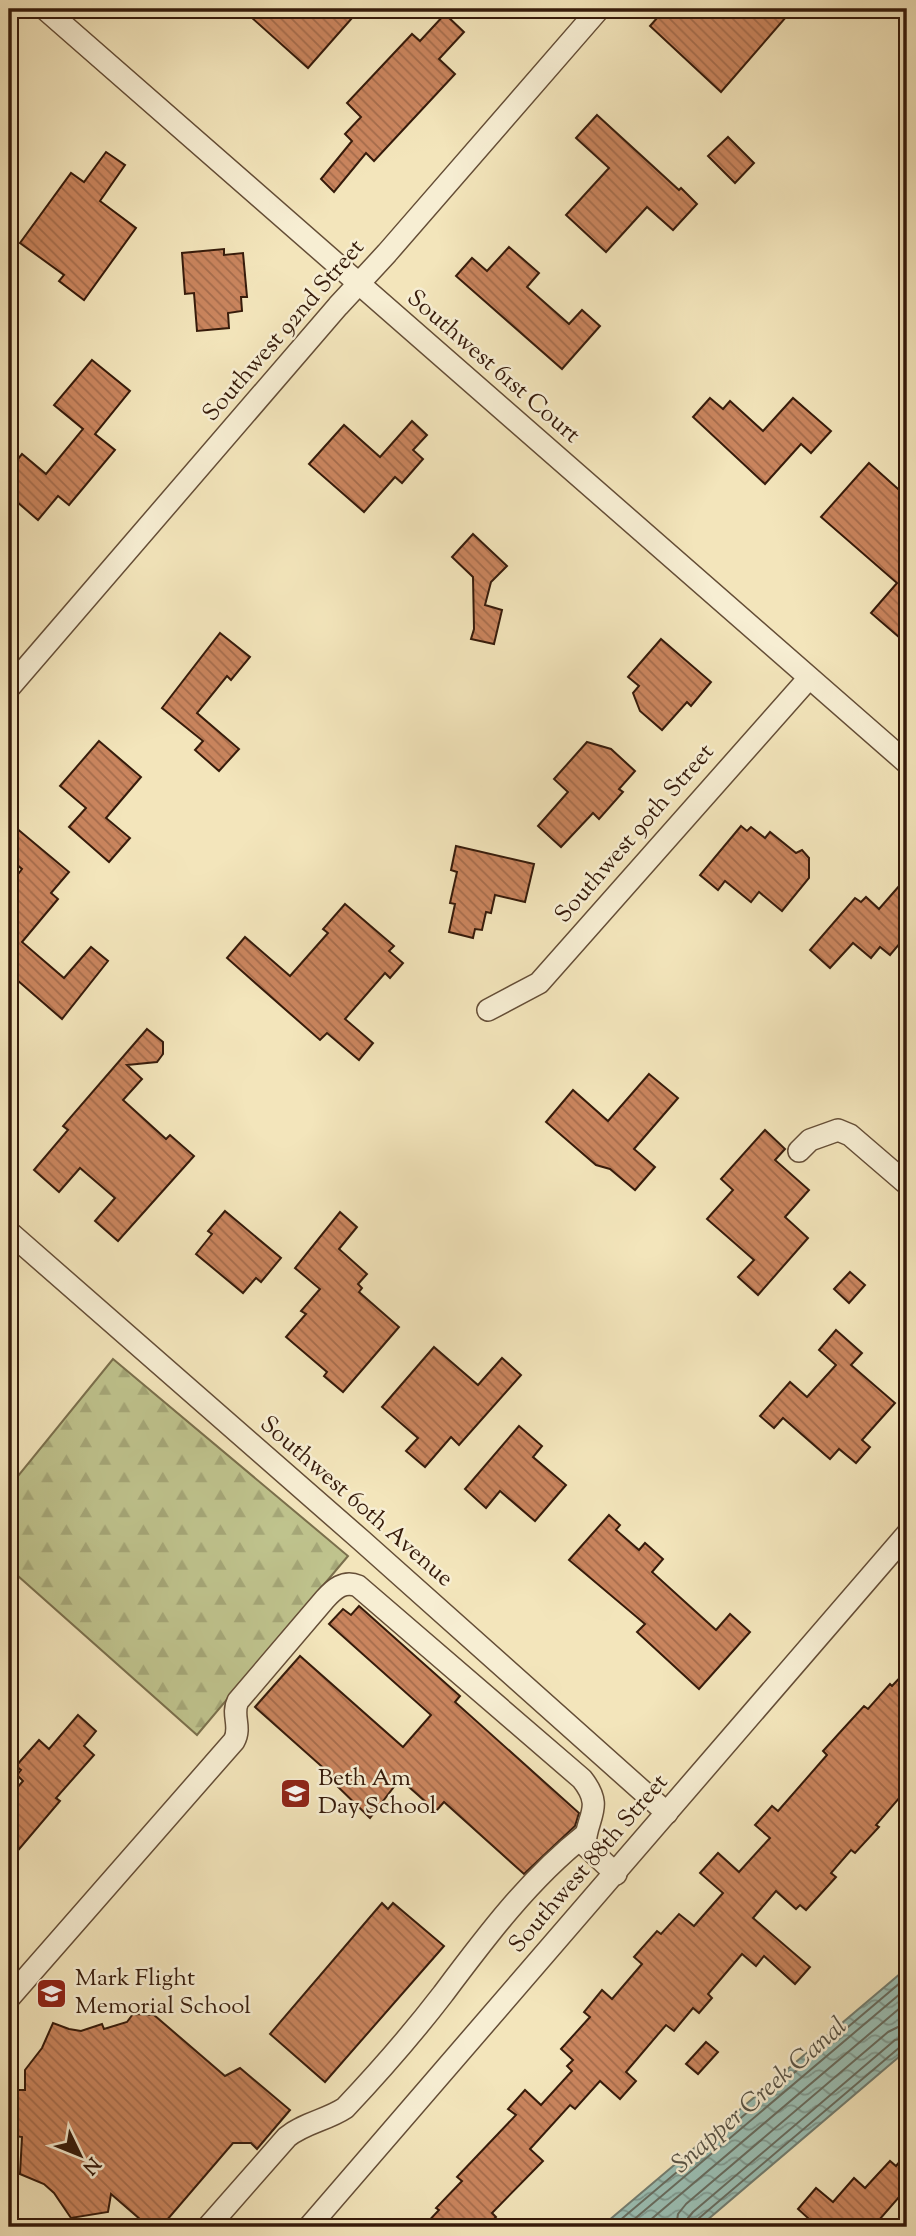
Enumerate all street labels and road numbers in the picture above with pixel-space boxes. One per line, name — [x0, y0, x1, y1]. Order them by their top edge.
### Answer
street label: Southwest 92nd Street — [195, 232, 373, 430]
street label: Southwest 61st Court — [399, 282, 587, 452]
street label: Southwest 90th Street — [547, 737, 723, 931]
street label: Southwest 60th Avenue — [252, 1408, 460, 1596]
street label: Southwest 88th Street — [501, 1767, 677, 1961]

